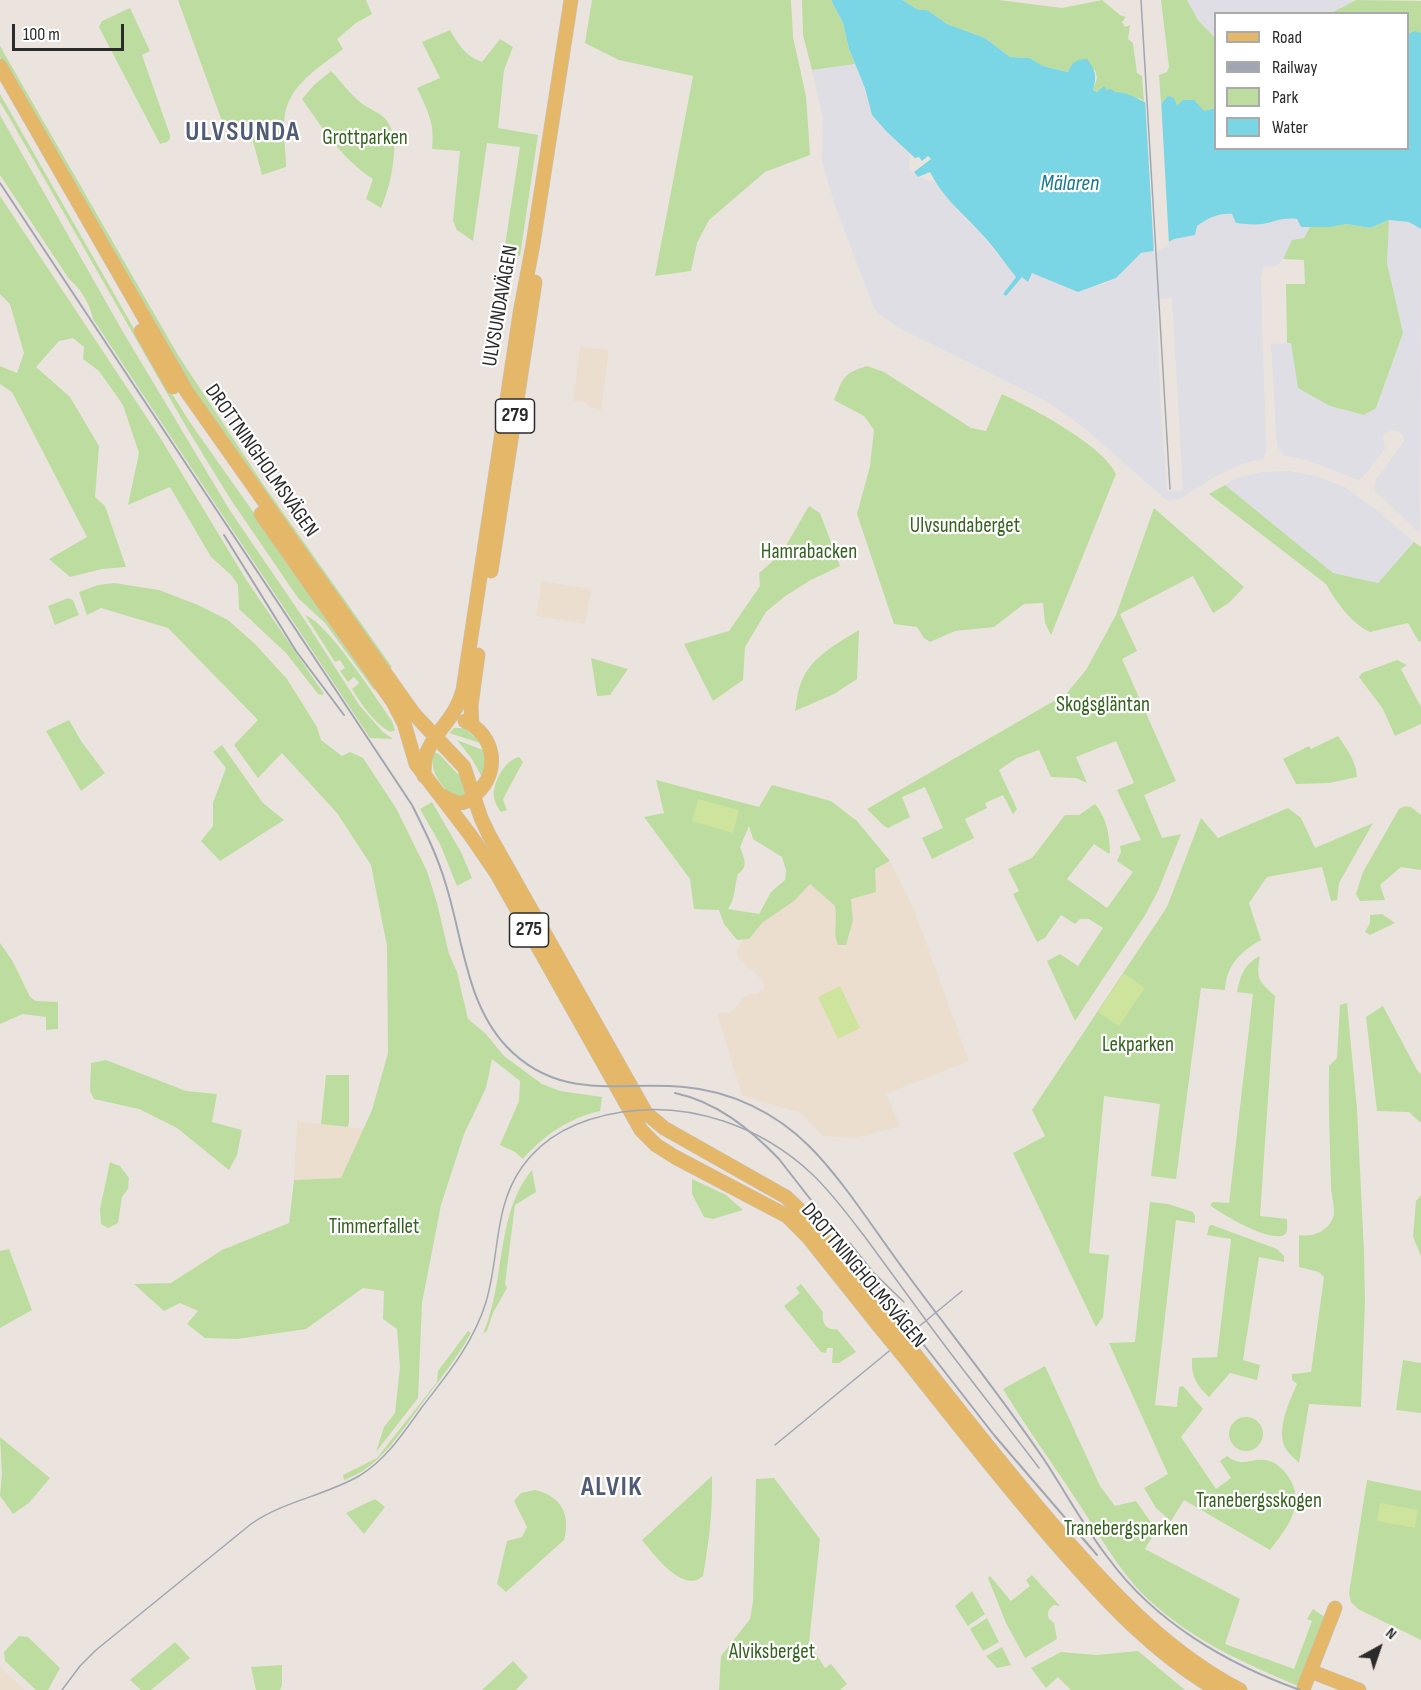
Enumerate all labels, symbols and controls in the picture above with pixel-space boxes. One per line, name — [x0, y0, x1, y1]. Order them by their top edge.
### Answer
scale bar — [15, 12, 128, 50]
legend — [1214, 12, 1409, 150]
text: 100 m — [23, 24, 60, 45]
text: Road — [1272, 27, 1302, 48]
text: Railway — [1272, 57, 1317, 78]
text: Park — [1272, 87, 1298, 108]
district label: ULVSUNDA — [185, 117, 301, 149]
text: Water — [1272, 117, 1308, 138]
park label: Grottparken — [322, 126, 408, 152]
water label: Mälaren — [1041, 171, 1099, 197]
street label: ULVSUNDAVÄGEN — [478, 243, 524, 369]
street label: DROTTNINGHOLMSVÄGEN — [199, 380, 323, 542]
road number: 279 — [496, 399, 534, 433]
park label: Ulvsundaberget — [910, 514, 1020, 540]
park label: Hamrabacken — [761, 540, 857, 566]
park label: Skogsgläntan — [1056, 693, 1150, 719]
road number: 275 — [510, 913, 548, 947]
park label: Lekparken — [1102, 1033, 1174, 1059]
street label: DROTTNINGHOLMSVÄGEN — [795, 1199, 931, 1353]
park label: Timmerfallet — [329, 1215, 419, 1241]
district label: ALVIK — [581, 1472, 643, 1504]
park label: Tranebergsskogen — [1196, 1489, 1322, 1515]
park label: Tranebergsparken — [1064, 1517, 1188, 1543]
north arrow — [1349, 1618, 1409, 1678]
text: N — [1382, 1624, 1400, 1644]
park label: Alviksberget — [729, 1640, 815, 1666]

